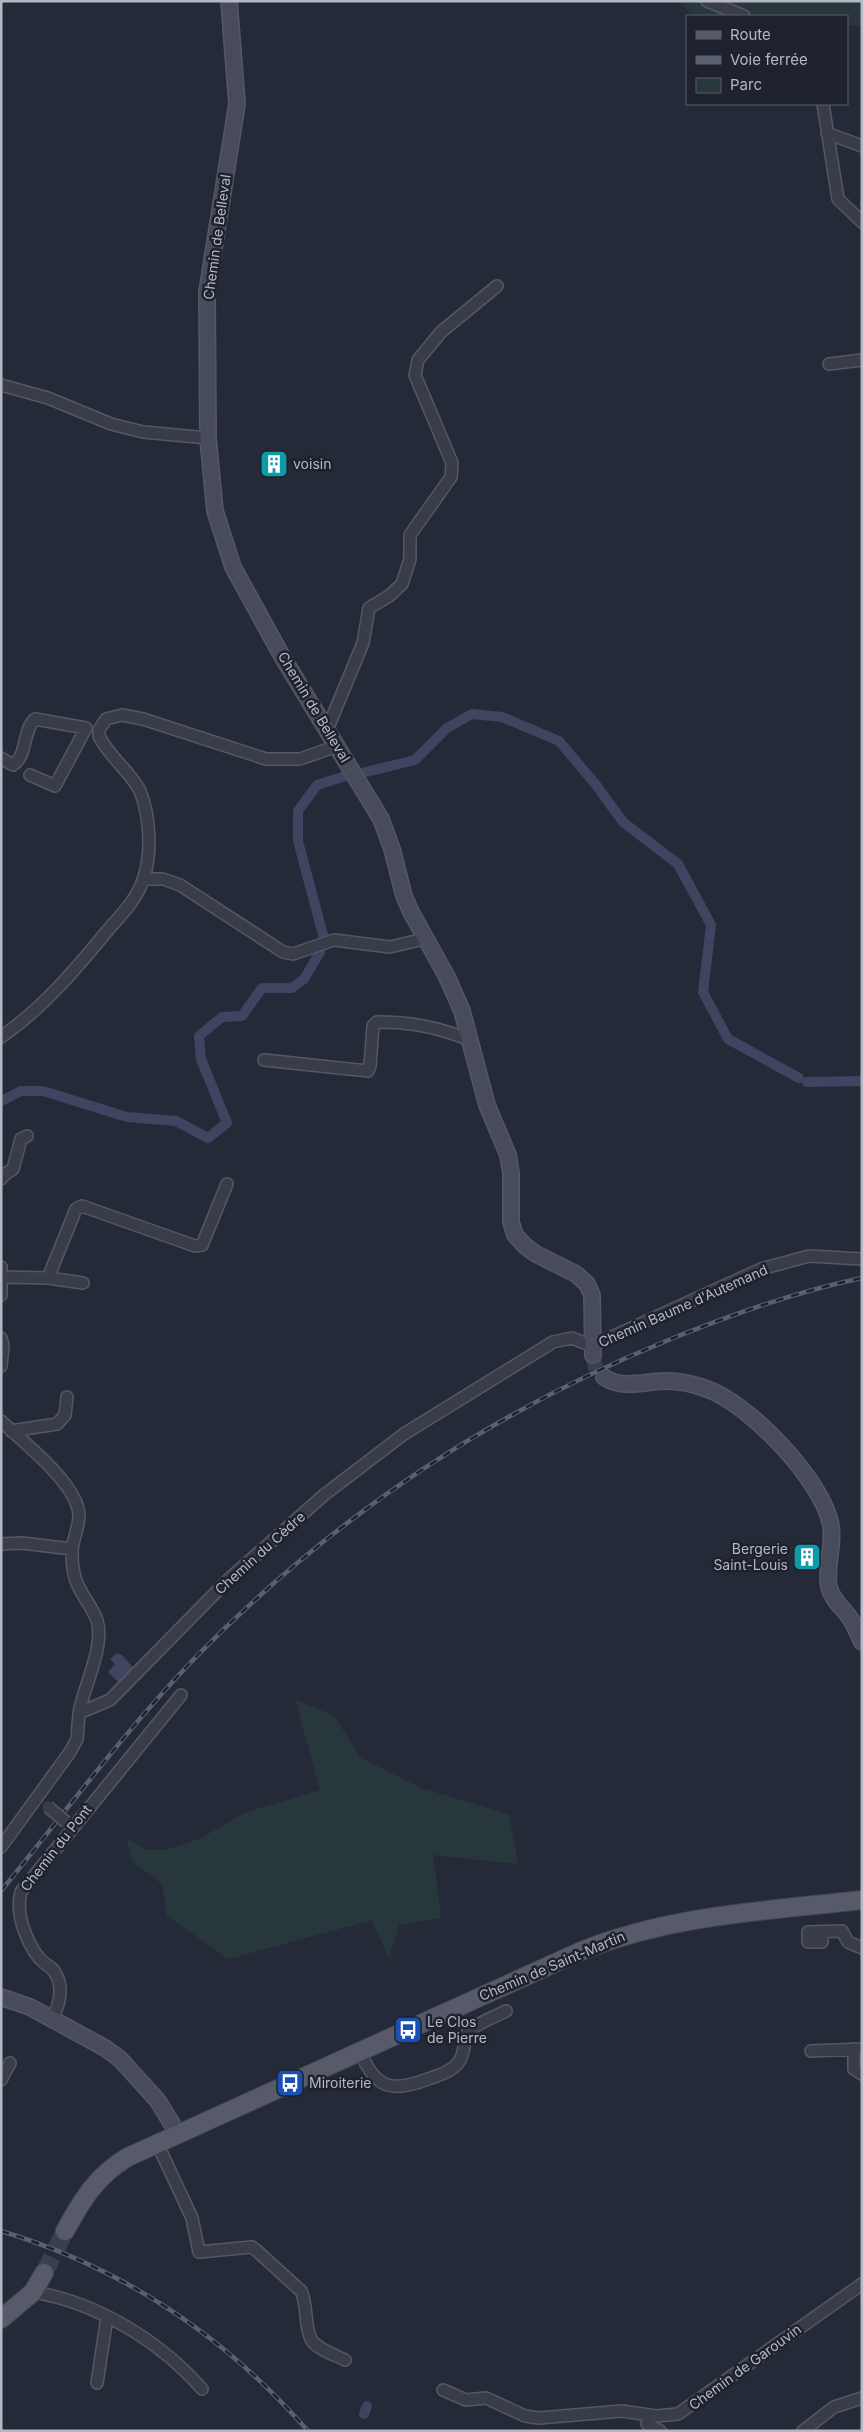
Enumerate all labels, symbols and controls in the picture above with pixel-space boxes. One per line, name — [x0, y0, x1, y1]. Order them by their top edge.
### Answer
legend — [686, 15, 848, 105]
text: Route — [730, 25, 771, 44]
text: Voie ferrée — [730, 50, 808, 69]
text: Parc — [730, 75, 762, 94]
street label: Chemin de Belleval — [199, 173, 234, 301]
building icon: voisin — [259, 449, 289, 479]
place label: voisin — [293, 455, 331, 472]
street label: Chemin de Belleval — [275, 648, 354, 765]
street label: Chemin Baume d'Autemand — [596, 1260, 770, 1351]
street label: Chemin du Cèdre — [211, 1508, 308, 1598]
place label: Bergerie Saint-Louis — [713, 1540, 788, 1573]
building icon: Bergerie Saint-Louis — [792, 1542, 822, 1572]
street label: Chemin du Pont — [16, 1801, 95, 1894]
street label: Chemin de Saint-Martin — [476, 1927, 627, 2004]
place label: Le Clos de Pierre — [427, 2013, 487, 2046]
bus stop icon: Le Clos de Pierre — [393, 2015, 423, 2045]
bus stop icon: Miroiterie — [275, 2068, 305, 2098]
place label: Miroiterie — [309, 2074, 372, 2091]
street label: Chemin de Garouvin — [685, 2320, 804, 2413]

